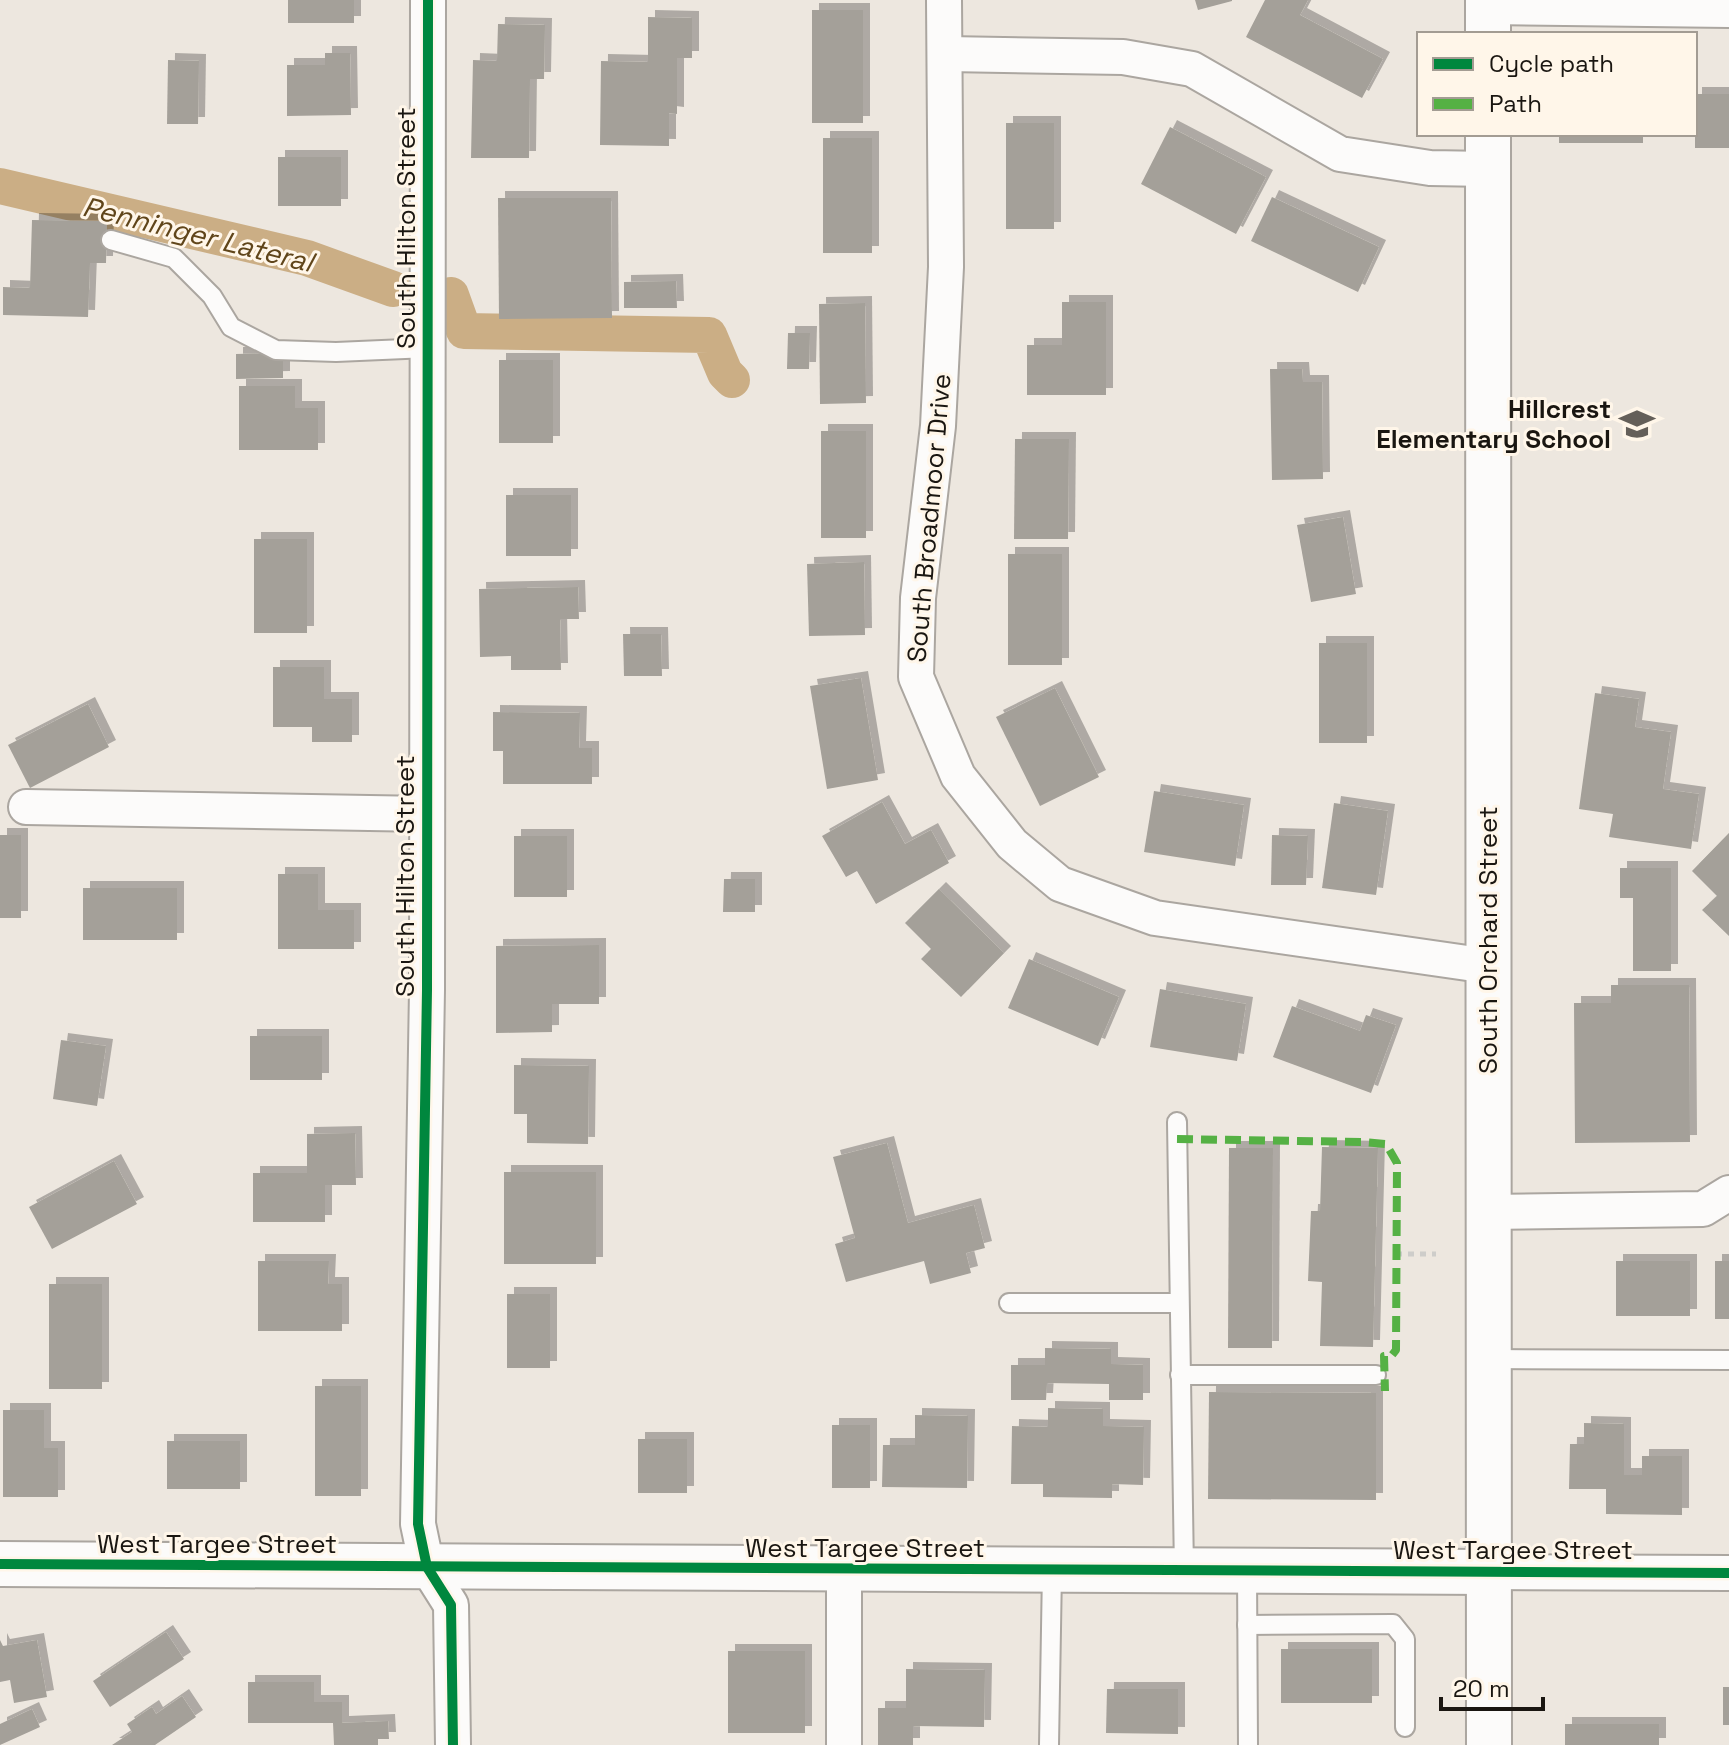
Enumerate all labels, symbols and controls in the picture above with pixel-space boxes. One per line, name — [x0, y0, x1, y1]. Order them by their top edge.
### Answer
legend — [1417, 32, 1697, 136]
text: Cycle path — [1489, 48, 1614, 79]
text: Path — [1489, 88, 1542, 119]
street label: South Hilton Street — [389, 107, 423, 349]
water label: Penninger Lateral — [79, 188, 320, 281]
street label: South Broadmoor Drive — [899, 372, 959, 664]
place label: Hillcrest Elementary School — [1376, 392, 1611, 456]
school or university icon: Hillcrest Elementary School — [1618, 405, 1656, 443]
street label: South Hilton Street — [388, 755, 422, 997]
street label: South Orchard Street — [1471, 806, 1505, 1074]
street label: West Targee Street — [97, 1527, 337, 1561]
street label: West Targee Street — [745, 1531, 985, 1565]
street label: West Targee Street — [1393, 1533, 1633, 1567]
scale bar — [1441, 1661, 1543, 1711]
text: 20 m — [1453, 1673, 1510, 1704]

